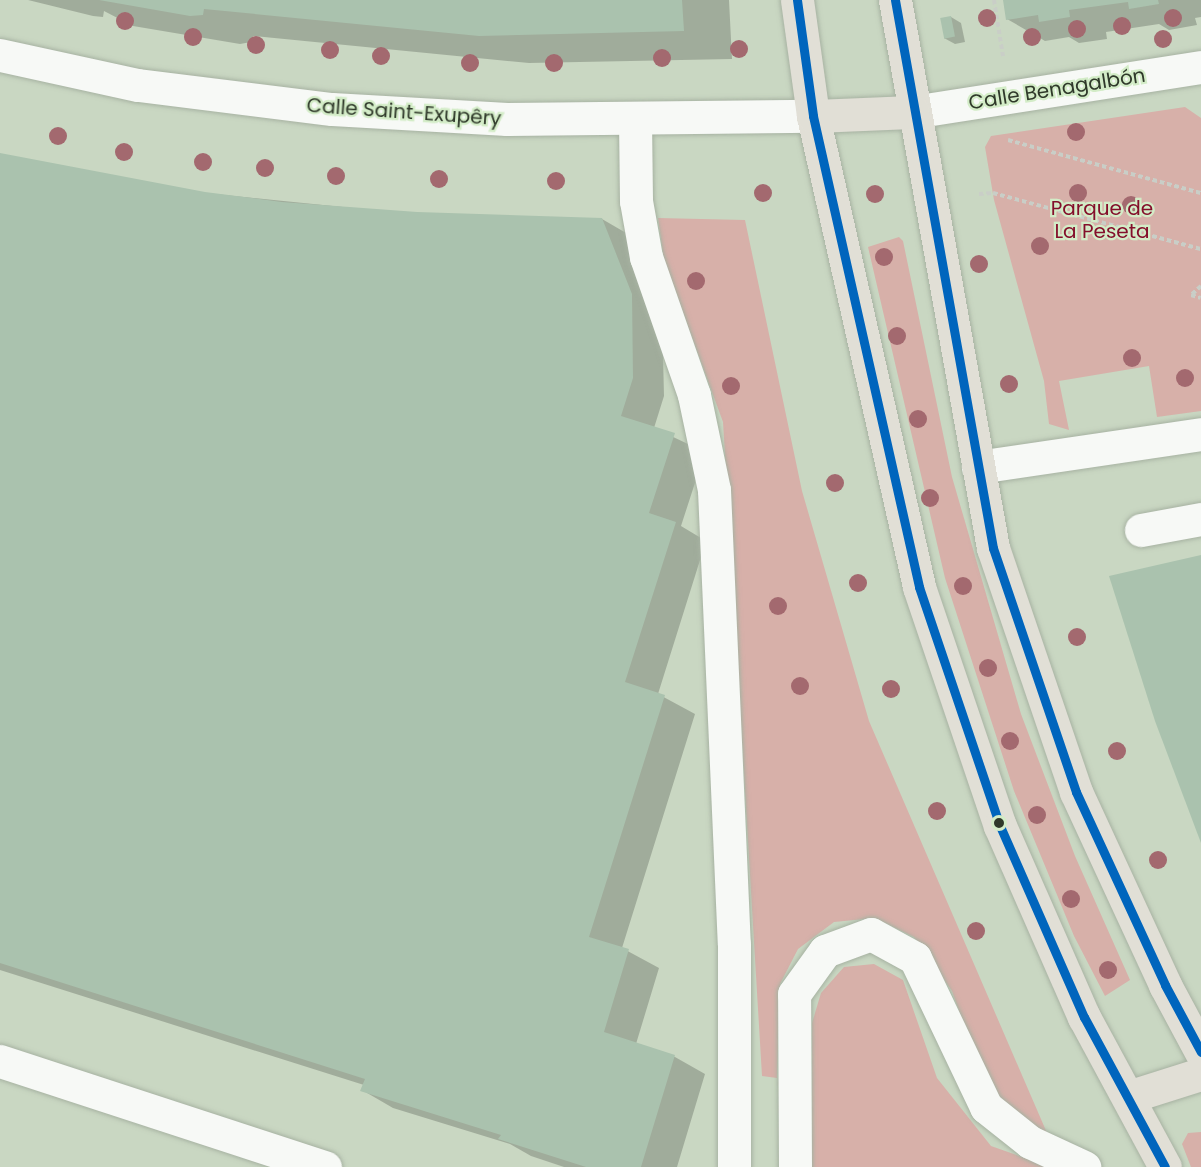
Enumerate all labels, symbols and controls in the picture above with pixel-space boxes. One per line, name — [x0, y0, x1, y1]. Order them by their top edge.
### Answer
street label: Calle Benagalbón — [967, 63, 1147, 115]
street label: Calle Saint-Exupêry — [306, 93, 502, 131]
park label: Parque de La Peseta — [1051, 196, 1153, 243]
unlabelled marker — [993, 817, 1005, 829]

